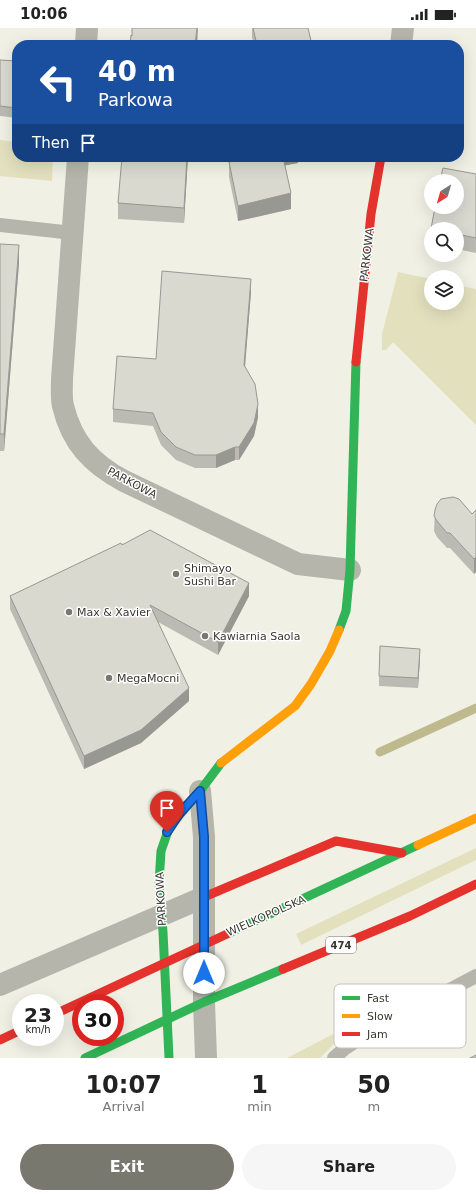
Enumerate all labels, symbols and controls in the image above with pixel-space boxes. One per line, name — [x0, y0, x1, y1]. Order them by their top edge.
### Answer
text: 10:06 — [20, 5, 68, 23]
text: 40 m — [98, 55, 176, 88]
icon: left — [32, 56, 84, 108]
text: Parkowa — [98, 89, 173, 110]
icon: arrive — [77, 132, 99, 154]
text: Then — [32, 134, 69, 152]
north arrow — [424, 174, 464, 214]
map controls — [424, 174, 464, 310]
button: search — [424, 222, 464, 262]
street label: PARKOWA — [357, 227, 377, 283]
button: layers — [424, 270, 464, 310]
street label: PARKOWA — [105, 465, 159, 502]
place label: Shimayo Sushi Bar — [184, 562, 236, 588]
marker: Shimayo Sushi Bar — [171, 569, 181, 579]
place label: Max & Xavier — [77, 606, 151, 619]
marker: Max & Xavier — [64, 607, 74, 617]
place label: Kawiarnia Saola — [213, 630, 300, 643]
marker: Kawiarnia Saola — [200, 631, 210, 641]
place label: MegaMocni — [117, 672, 179, 685]
marker: MegaMocni — [104, 673, 114, 683]
pin — [150, 791, 184, 832]
icon: arrive — [156, 797, 178, 819]
street label: PARKOWA — [153, 871, 169, 926]
street label: WIELKOPOLSKA — [224, 892, 308, 939]
road number: 474 — [326, 937, 356, 953]
position arrow — [183, 952, 225, 994]
legend — [334, 984, 466, 1048]
text: Fast — [367, 992, 390, 1005]
speed limit sign: 30 — [72, 994, 124, 1046]
text: 23 — [24, 1003, 52, 1027]
text: Slow — [367, 1010, 393, 1023]
text: km/h — [25, 1024, 51, 1035]
text: Jam — [366, 1028, 388, 1041]
text: 10:07 — [85, 1071, 162, 1099]
text: 1 — [251, 1071, 268, 1099]
text: 50 — [357, 1071, 391, 1099]
text: Arrival — [102, 1099, 145, 1114]
text: min — [247, 1099, 272, 1114]
text: m — [368, 1099, 380, 1114]
button: Exit — [20, 1144, 234, 1190]
button: Share — [242, 1144, 456, 1190]

